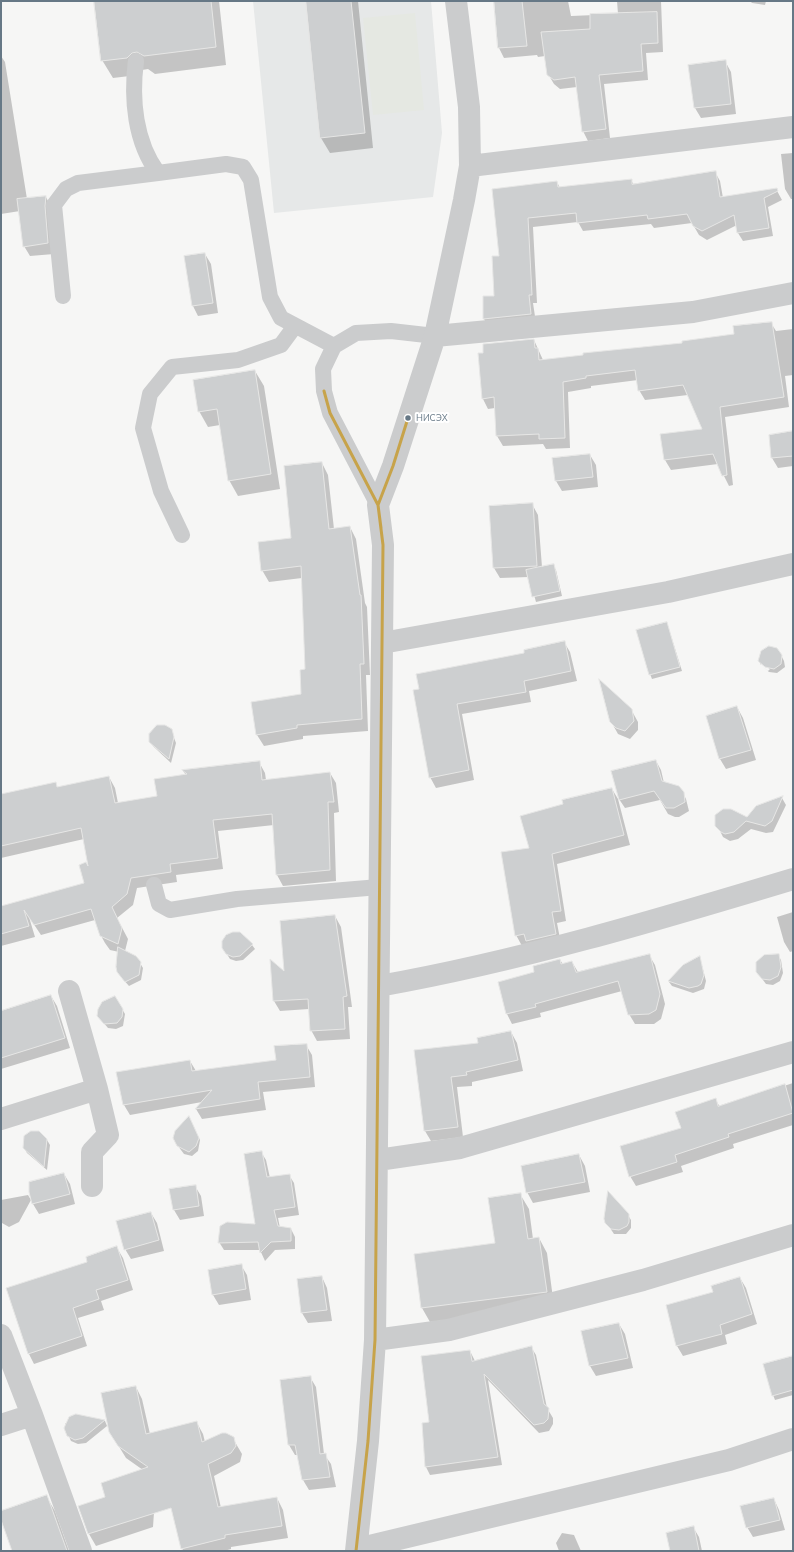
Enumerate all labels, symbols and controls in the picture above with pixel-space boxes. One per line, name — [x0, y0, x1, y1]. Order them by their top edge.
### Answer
marker: НИСЭХ — [403, 413, 413, 423]
place label: НИСЭХ — [416, 413, 448, 423]

